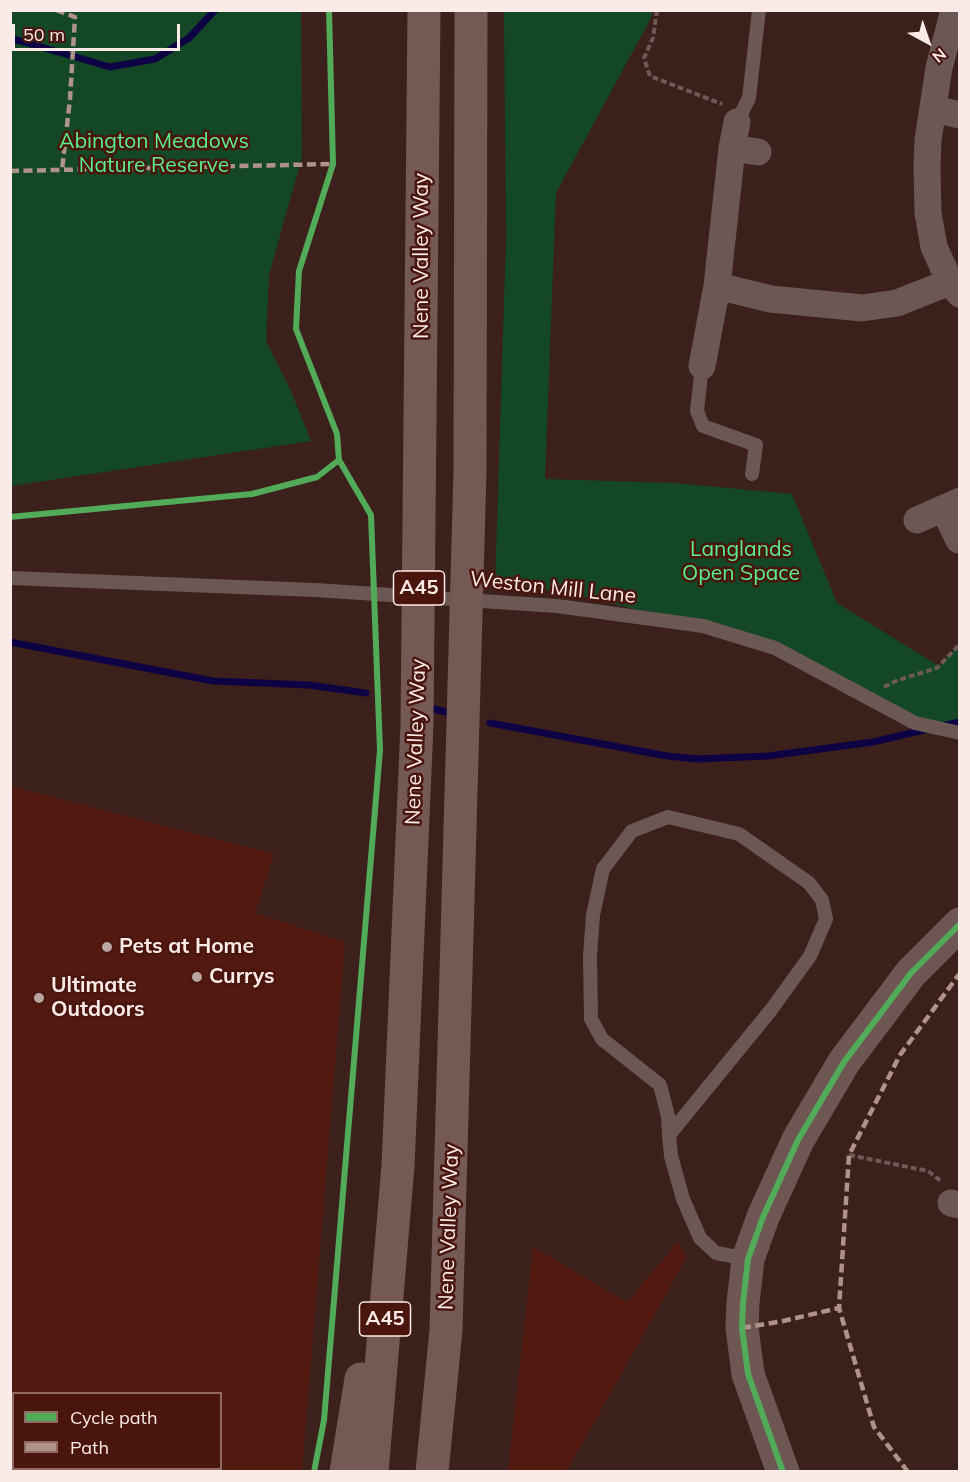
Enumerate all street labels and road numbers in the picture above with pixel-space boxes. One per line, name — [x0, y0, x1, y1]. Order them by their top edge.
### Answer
street label: Nene Valley Way — [409, 173, 435, 339]
street label: Weston Mill Lane — [469, 567, 637, 609]
road number: A45 — [394, 571, 444, 605]
street label: Nene Valley Way — [401, 659, 431, 825]
street label: Nene Valley Way — [434, 1144, 464, 1310]
road number: A45 — [360, 1302, 410, 1336]

